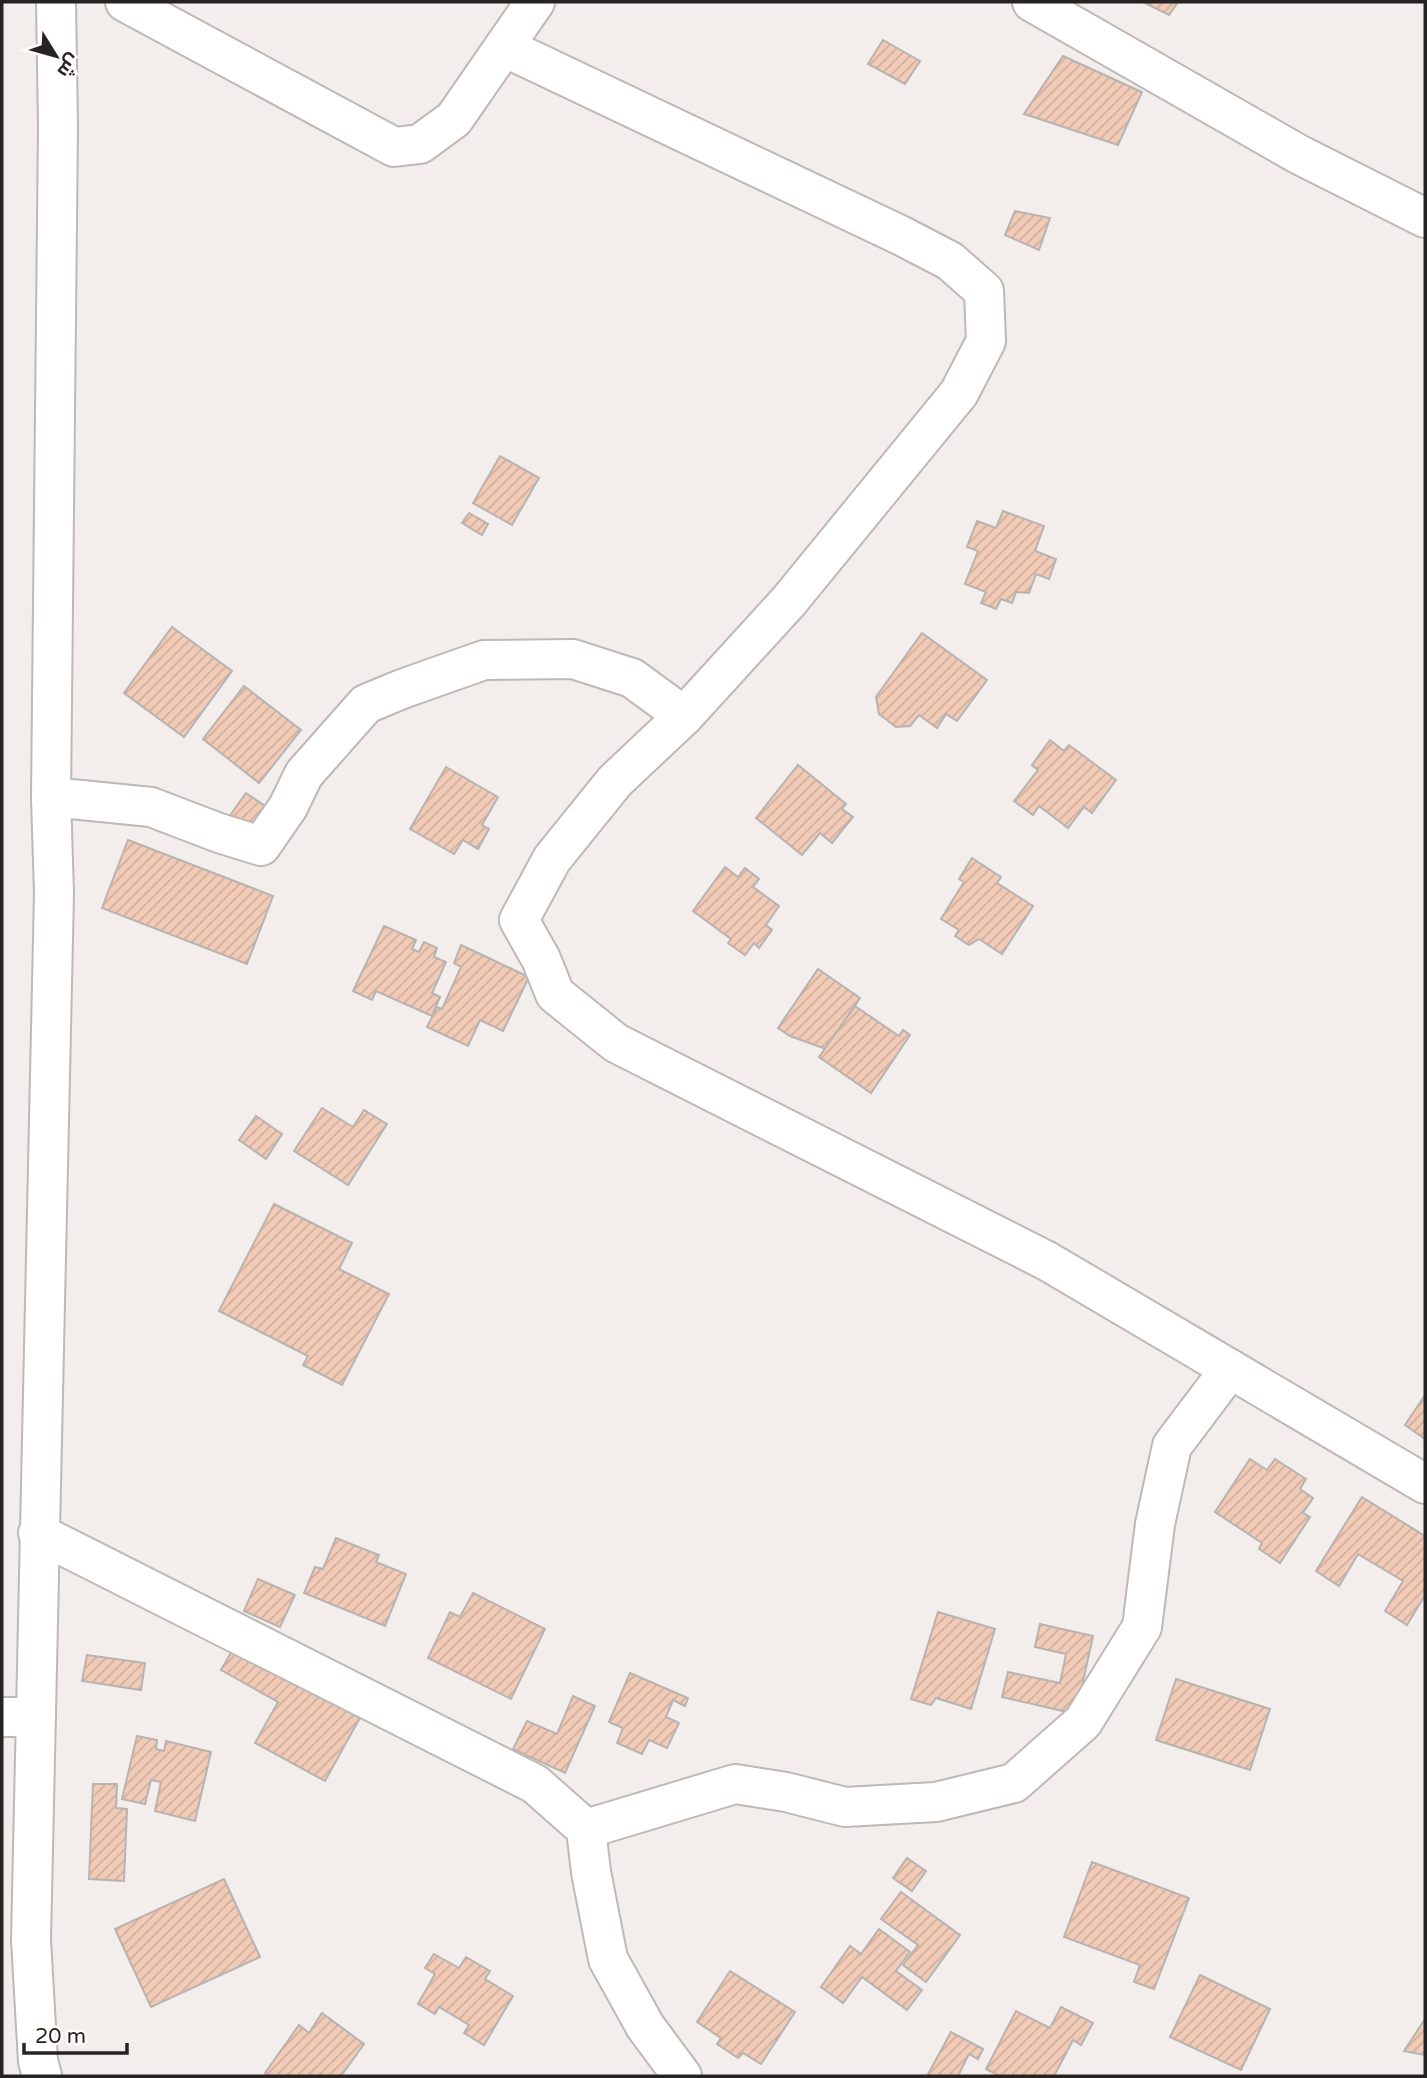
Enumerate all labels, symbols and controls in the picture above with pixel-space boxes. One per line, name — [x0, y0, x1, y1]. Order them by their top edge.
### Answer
north arrow — [21, 21, 91, 91]
text: ش — [53, 49, 85, 82]
scale bar — [24, 2011, 128, 2056]
text: 20 m — [35, 2024, 86, 2049]

